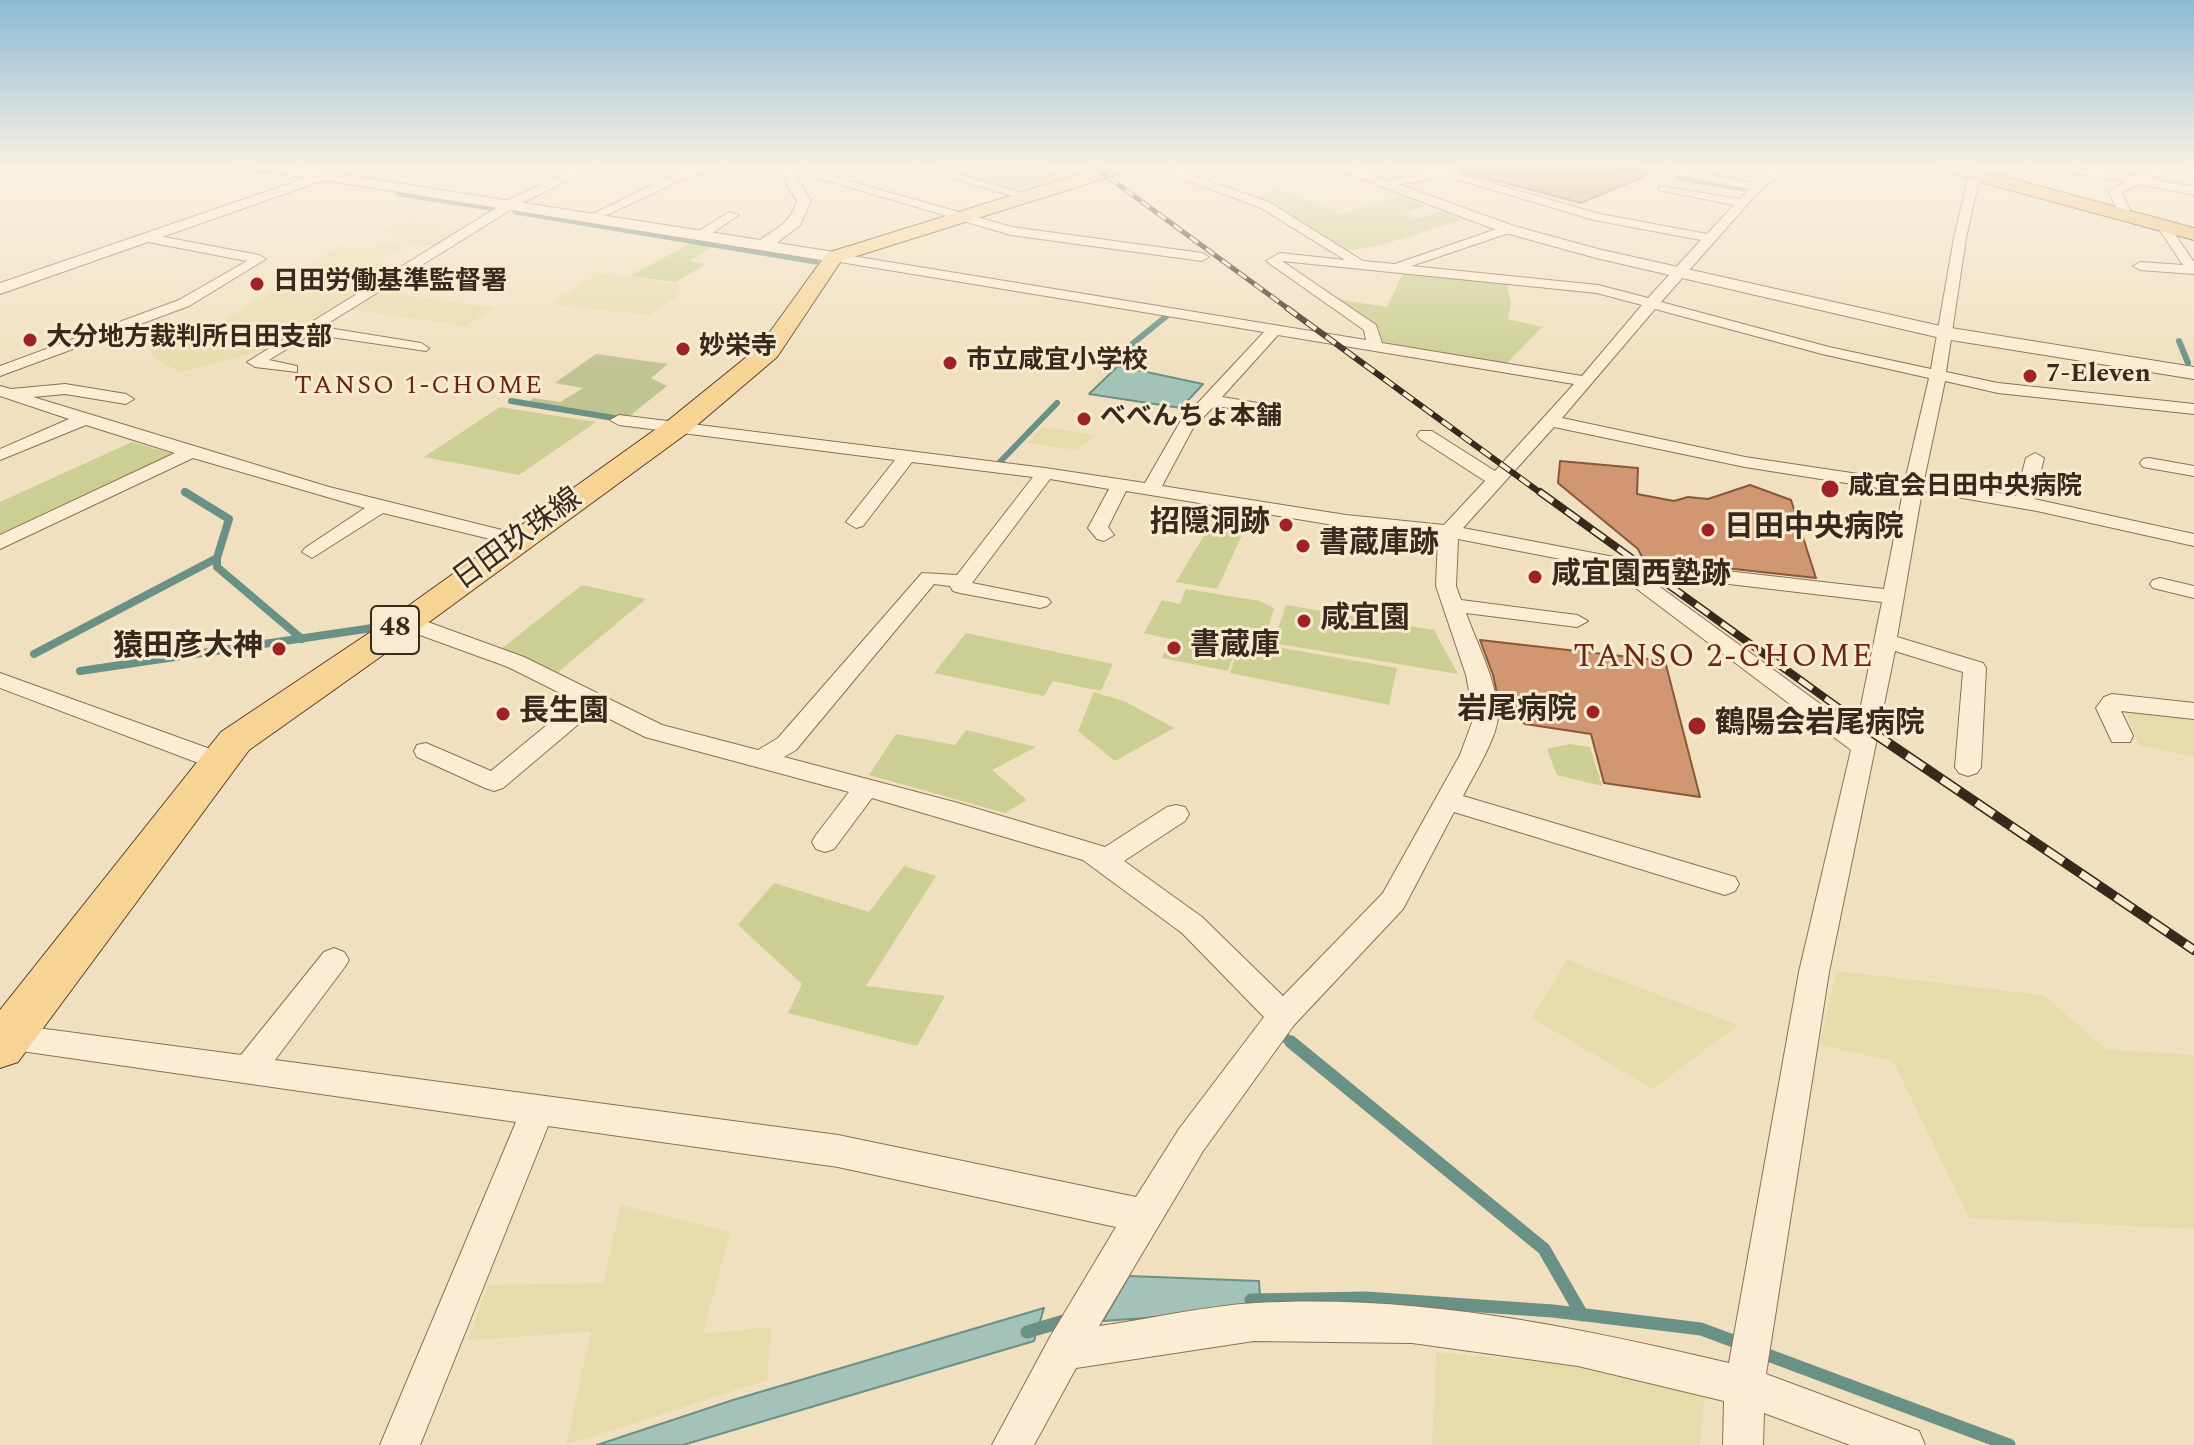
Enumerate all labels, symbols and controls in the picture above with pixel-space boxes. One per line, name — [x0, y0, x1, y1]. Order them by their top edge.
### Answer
place label: 日田労働基準監督署 — [273, 268, 507, 300]
marker: 日田労働基準監督署 — [248, 275, 266, 293]
place label: 大分地方裁判所日田支部 — [46, 324, 332, 356]
marker: 大分地方裁判所日田支部 — [21, 331, 39, 349]
place label: 妙栄寺 — [699, 333, 777, 365]
marker: 妙栄寺 — [674, 340, 692, 358]
place label: 市立咸宜小学校 — [966, 347, 1148, 379]
marker: 市立咸宜小学校 — [941, 354, 959, 372]
place label: 7-Eleven — [2046, 360, 2151, 392]
marker: 7-Eleven — [2021, 367, 2039, 385]
district label: TANSO 1-CHOME — [294, 372, 544, 404]
place label: べべんちょ本舗 — [1100, 403, 1282, 435]
marker: べべんちょ本舗 — [1075, 410, 1093, 428]
place label: 咸宜会日田中央病院 — [1848, 473, 2082, 505]
marker: 咸宜会日田中央病院 — [1819, 478, 1841, 500]
street label: 日田玖珠線 — [448, 482, 590, 600]
place label: 招隠洞跡 — [1150, 507, 1270, 543]
place label: 日田中央病院 — [1724, 512, 1904, 548]
marker: 招隠洞跡 — [1277, 516, 1295, 534]
marker: 日田中央病院 — [1699, 521, 1717, 539]
place label: 書蔵庫跡 — [1319, 528, 1439, 564]
marker: 書蔵庫跡 — [1294, 537, 1312, 555]
place label: 咸宜園西塾跡 — [1551, 559, 1731, 595]
marker: 咸宜園西塾跡 — [1526, 568, 1544, 586]
place label: 咸宜園 — [1320, 603, 1410, 639]
road number: 48 — [371, 606, 419, 654]
marker: 咸宜園 — [1295, 612, 1313, 630]
place label: 書蔵庫 — [1190, 630, 1280, 666]
place label: 猿田彦大神 — [113, 631, 263, 667]
marker: 書蔵庫 — [1165, 639, 1183, 657]
marker: 猿田彦大神 — [270, 640, 288, 658]
district label: TANSO 2-CHOME — [1573, 641, 1875, 679]
place label: 岩尾病院 — [1457, 694, 1577, 730]
place label: 長生園 — [519, 696, 609, 732]
marker: 岩尾病院 — [1584, 703, 1602, 721]
marker: 長生園 — [494, 705, 512, 723]
place label: 鶴陽会岩尾病院 — [1715, 708, 1925, 744]
marker: 鶴陽会岩尾病院 — [1686, 715, 1708, 737]

